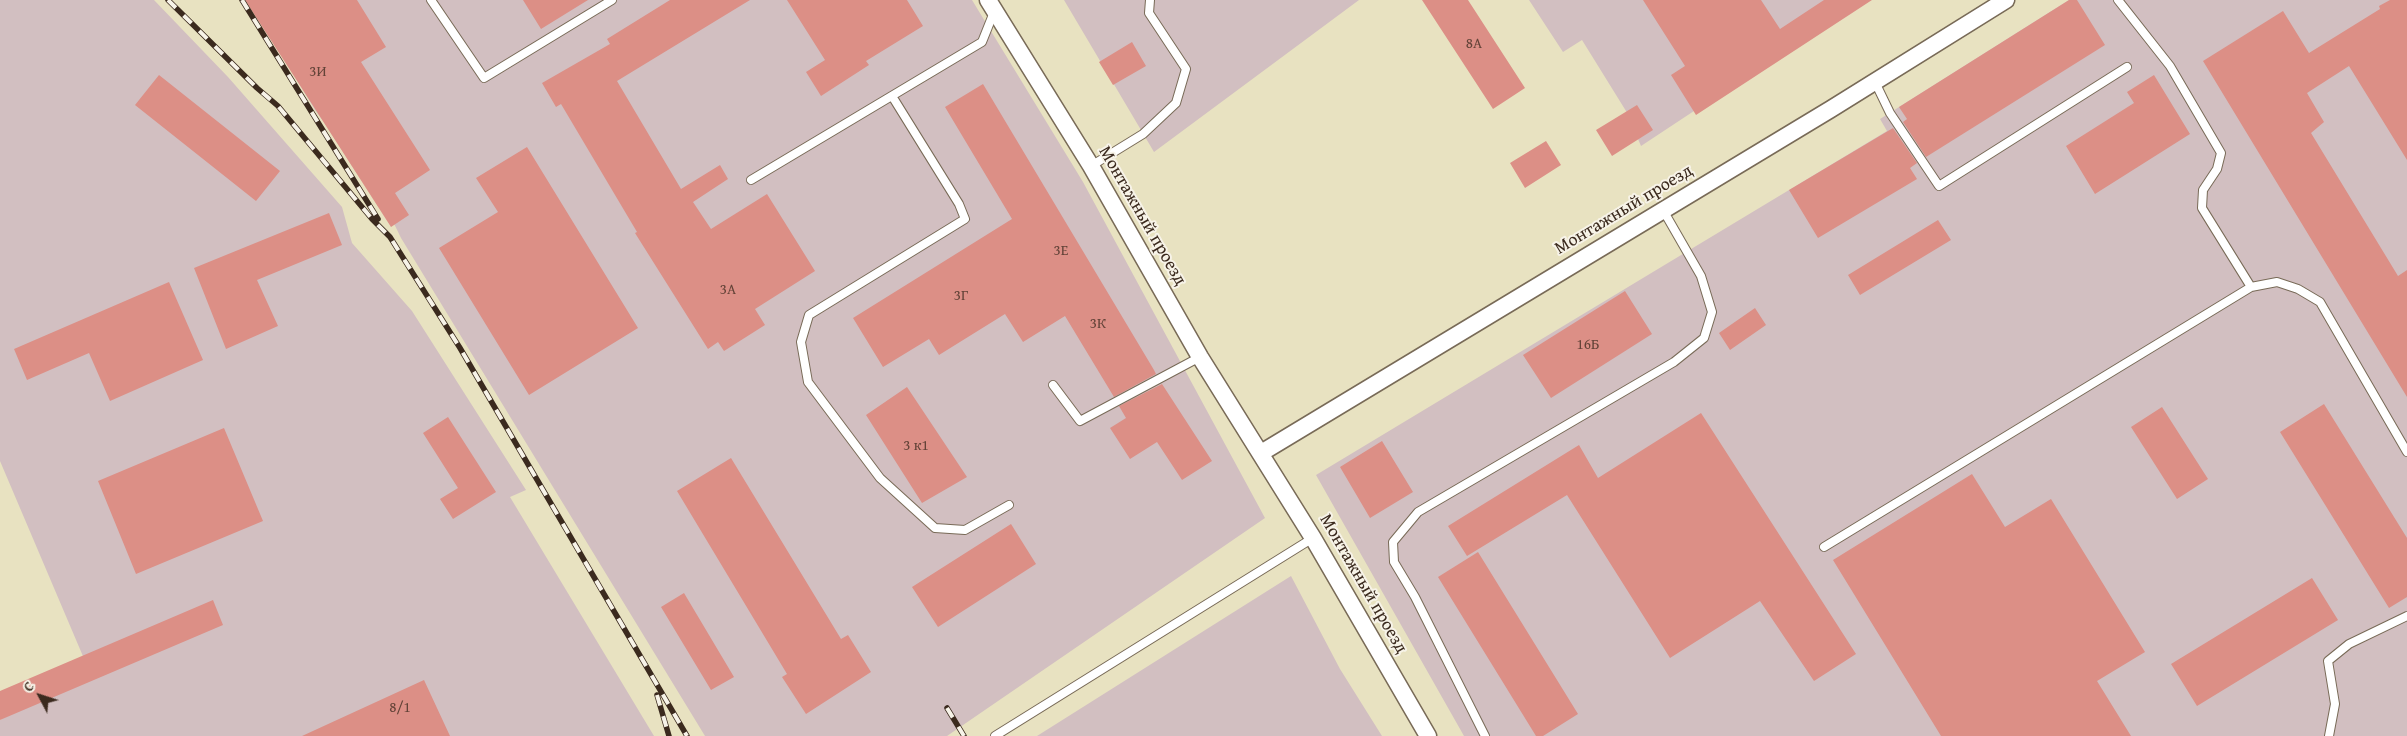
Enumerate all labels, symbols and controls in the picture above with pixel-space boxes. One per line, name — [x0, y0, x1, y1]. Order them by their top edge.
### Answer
house number: 8А — [1466, 35, 1482, 53]
house number: 3И — [309, 63, 327, 81]
street label: Монтажный проезд — [1093, 143, 1191, 289]
street label: Монтажный проезд — [1551, 160, 1697, 260]
house number: 3Е — [1054, 242, 1068, 260]
house number: 3А — [720, 281, 736, 299]
house number: 3Г — [954, 287, 968, 305]
house number: 3К — [1090, 315, 1106, 333]
house number: 16Б — [1577, 336, 1599, 354]
house number: 3 к1 — [903, 437, 929, 455]
street label: Монтажный проезд — [1314, 511, 1412, 657]
north arrow — [15, 671, 65, 721]
text: С — [18, 677, 39, 696]
house number: 8/1 — [389, 699, 411, 717]

